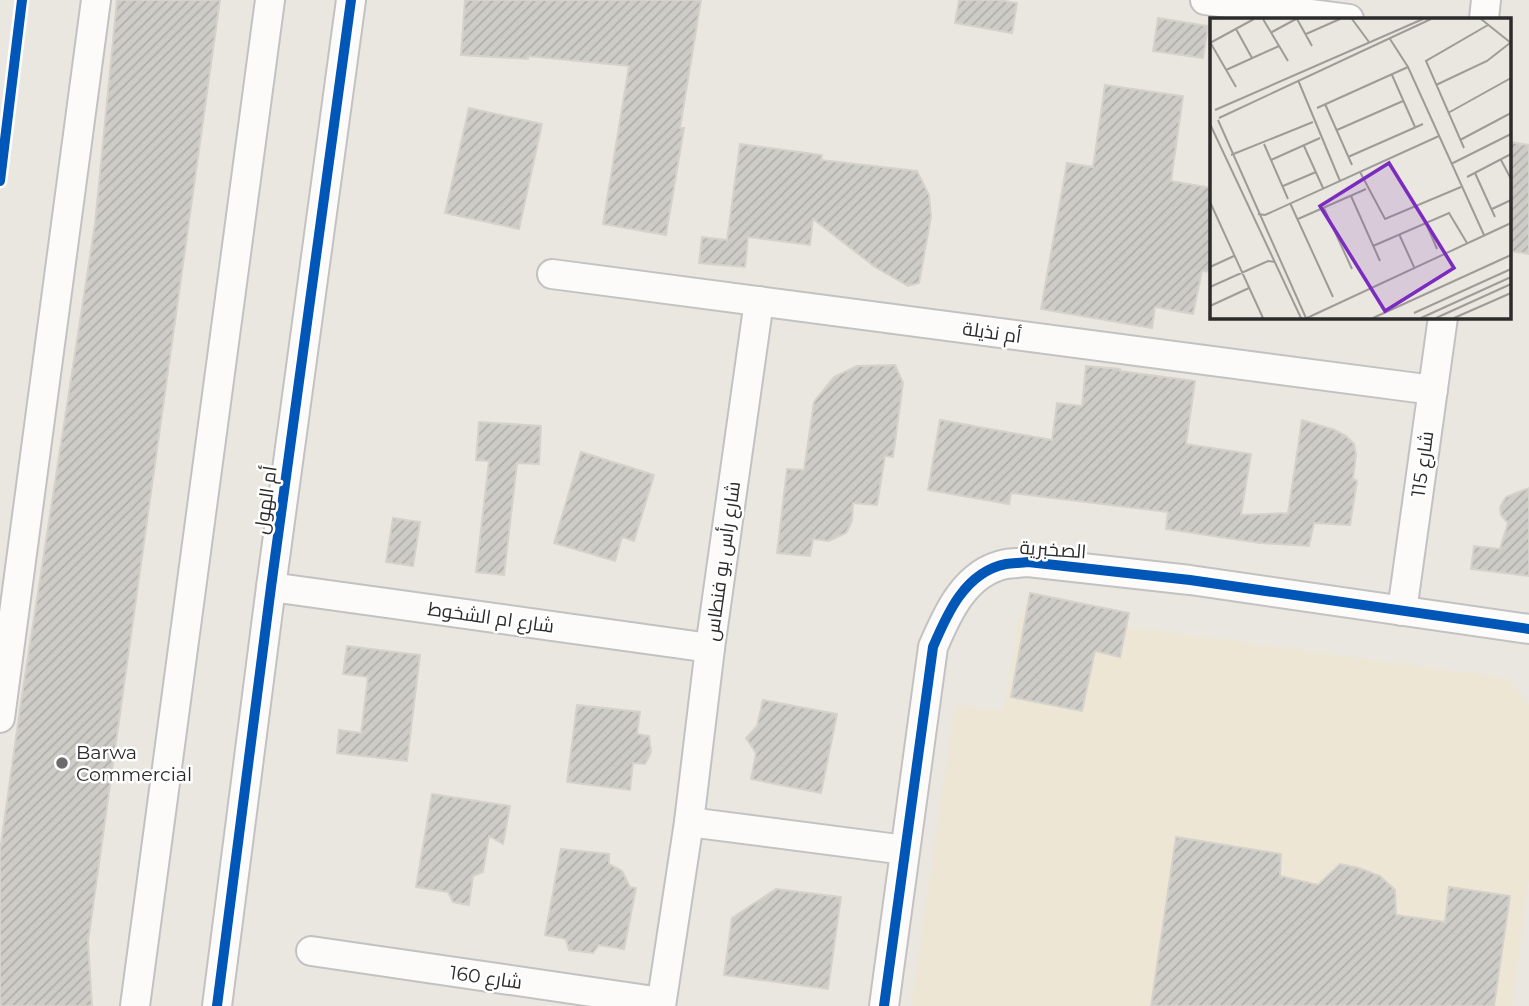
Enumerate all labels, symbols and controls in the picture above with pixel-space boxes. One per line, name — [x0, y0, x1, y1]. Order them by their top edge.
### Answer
inset map — [1210, 18, 1512, 318]
street label: أم نذيلة — [961, 317, 1023, 350]
street label: شارع 115 — [1406, 430, 1440, 499]
street label: أم الهول — [249, 465, 284, 536]
street label: شارع رأس بو فنطاس — [700, 480, 747, 643]
street label: الصخبرية — [1019, 536, 1087, 563]
street label: شارع ام الشخوط — [426, 597, 556, 640]
place label: Barwa Commercial — [76, 741, 192, 786]
marker: Barwa Commercial — [54, 755, 70, 771]
street label: شارع 160 — [448, 961, 524, 996]

